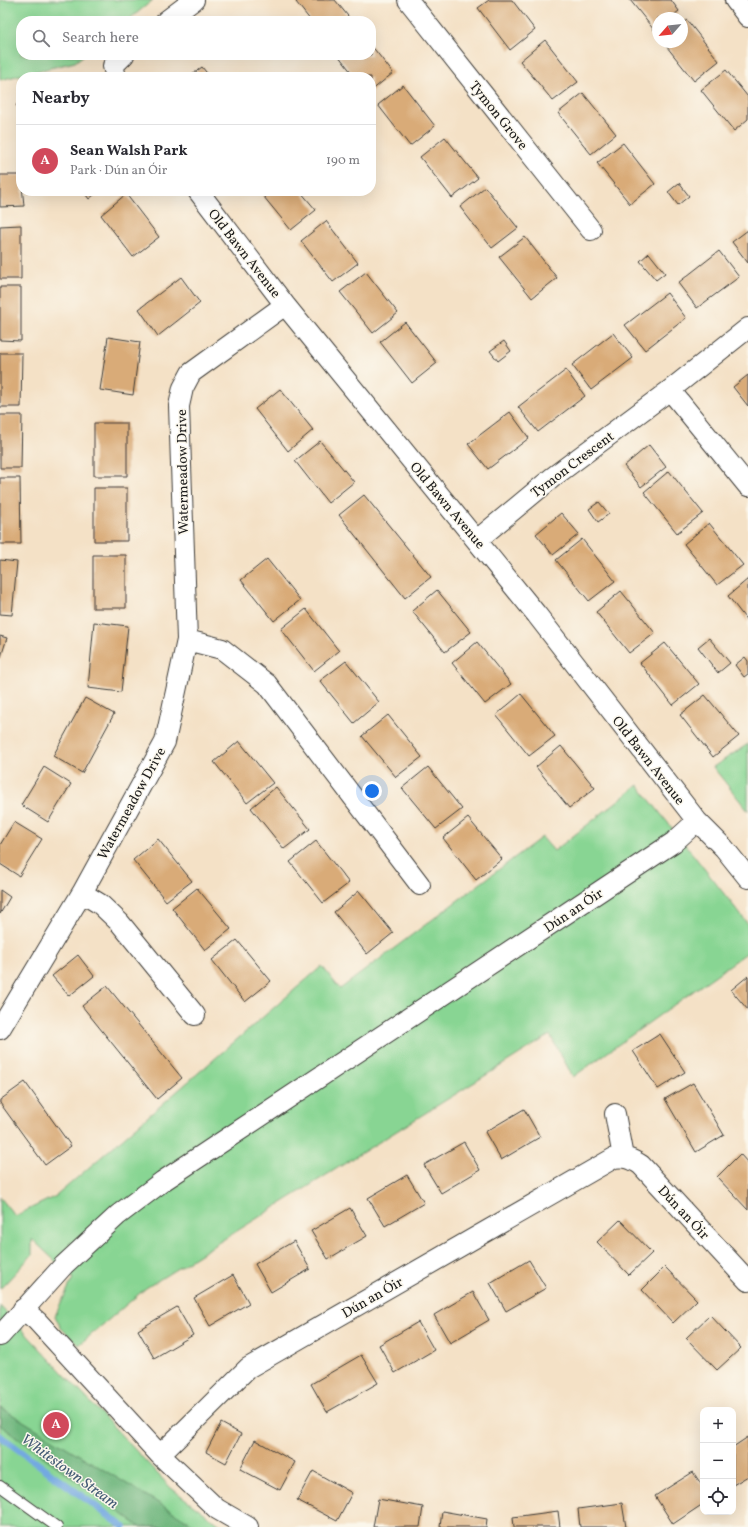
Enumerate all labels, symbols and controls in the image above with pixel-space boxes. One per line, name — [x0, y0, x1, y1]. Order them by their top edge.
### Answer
north arrow — [652, 12, 688, 48]
search box — [16, 16, 376, 60]
icon: search — [30, 27, 52, 49]
text: Search here — [62, 28, 139, 49]
street label: Tymon Grove — [464, 78, 532, 155]
text: Nearby — [32, 87, 90, 110]
text: Sean Walsh Park — [70, 141, 188, 162]
text: A — [40, 152, 50, 170]
text: 190 m — [326, 152, 360, 170]
text: Park · Dún an Óir — [70, 162, 167, 180]
street label: Old Bawn Avenue — [203, 205, 285, 303]
street label: Watermeadow Drive — [173, 409, 194, 535]
street label: Tymon Crescent — [527, 428, 619, 503]
street label: Old Bawn Avenue — [405, 458, 489, 554]
street label: Old Bawn Avenue — [607, 712, 689, 810]
street label: Watermeadow Drive — [94, 744, 171, 863]
your location — [362, 781, 382, 801]
street label: Dún an Óir — [540, 884, 607, 938]
street label: Dún an Óir — [653, 1181, 714, 1244]
street label: Dún an Óir — [338, 1272, 407, 1323]
map controls — [700, 1407, 736, 1515]
button: + — [700, 1407, 736, 1443]
pin: A — [43, 1410, 69, 1440]
water label: Whitestown Stream — [16, 1430, 122, 1515]
button: − — [700, 1443, 736, 1479]
button: locate — [700, 1479, 736, 1515]

